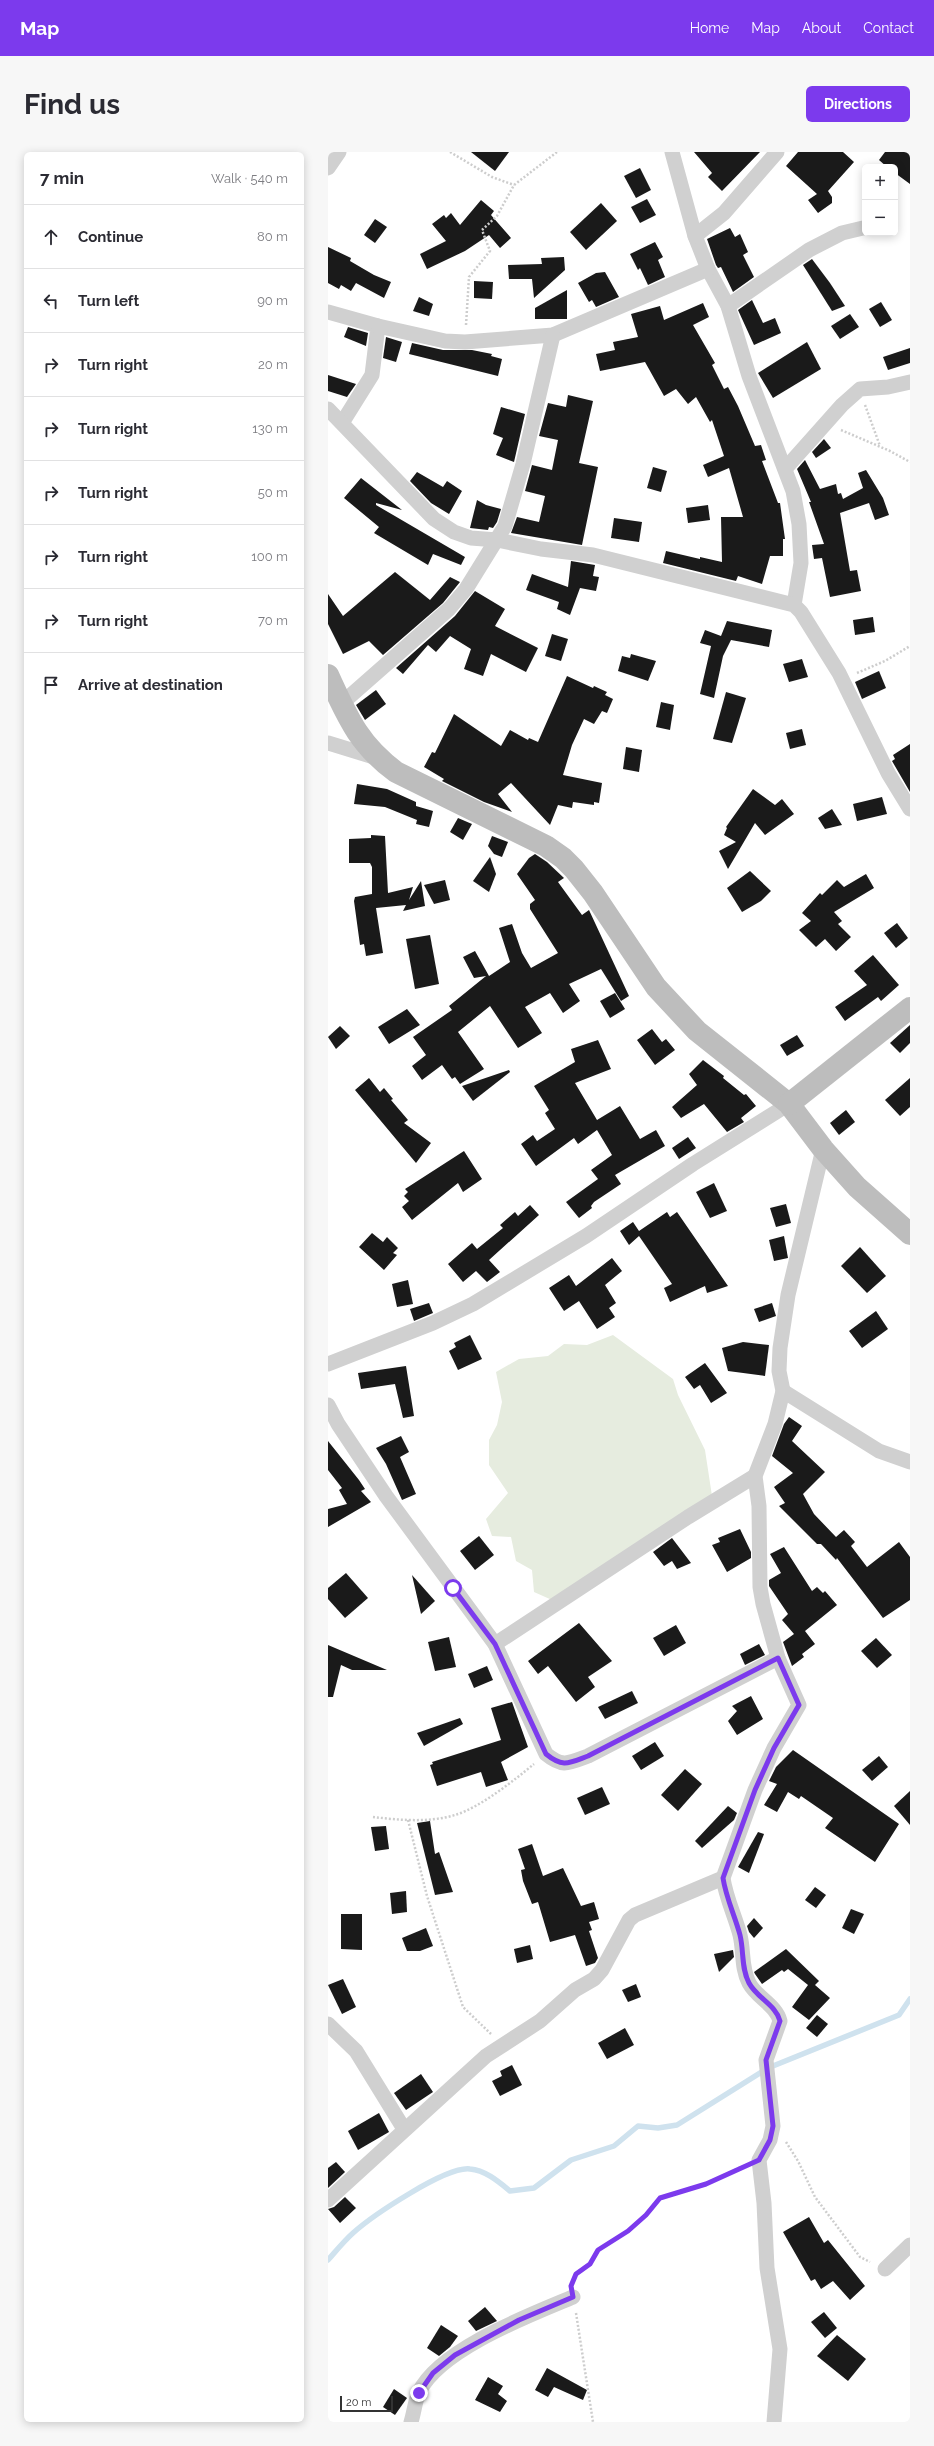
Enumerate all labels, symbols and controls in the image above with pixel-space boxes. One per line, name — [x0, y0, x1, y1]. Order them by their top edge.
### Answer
text: Map — [20, 17, 59, 39]
text: Home — [690, 20, 729, 36]
text: Map — [751, 20, 780, 36]
text: About — [802, 20, 841, 36]
text: Contact — [863, 20, 914, 36]
button: Directions — [806, 86, 910, 122]
text: Find us — [24, 88, 120, 121]
map controls — [862, 164, 898, 236]
button: + — [862, 164, 898, 200]
text: 7 min — [40, 168, 84, 188]
text: Walk · 540 m — [211, 171, 288, 186]
button: − — [862, 200, 898, 236]
icon: ahead — [40, 226, 62, 248]
text: Continue — [78, 228, 143, 246]
text: 80 m — [257, 229, 288, 244]
icon: left — [40, 290, 62, 312]
text: Turn left — [78, 292, 139, 310]
text: 90 m — [257, 293, 288, 308]
icon: right — [40, 354, 62, 376]
text: Turn right — [78, 356, 148, 374]
text: 20 m — [258, 357, 288, 372]
icon: right — [40, 418, 62, 440]
text: Turn right — [78, 420, 148, 438]
text: 130 m — [252, 421, 288, 436]
icon: right — [40, 482, 62, 504]
text: Turn right — [78, 484, 148, 502]
text: 50 m — [258, 485, 288, 500]
icon: right — [40, 546, 62, 568]
text: Turn right — [78, 548, 148, 566]
text: 100 m — [251, 549, 288, 564]
icon: right — [40, 610, 62, 632]
text: Turn right — [78, 612, 148, 630]
text: 70 m — [258, 613, 288, 628]
icon: arrive — [40, 674, 62, 696]
text: Arrive at destination — [78, 676, 223, 694]
route start — [444, 1579, 462, 1597]
route end — [410, 2384, 428, 2402]
scale bar — [340, 2394, 393, 2413]
text: 20 m — [346, 2396, 371, 2409]

